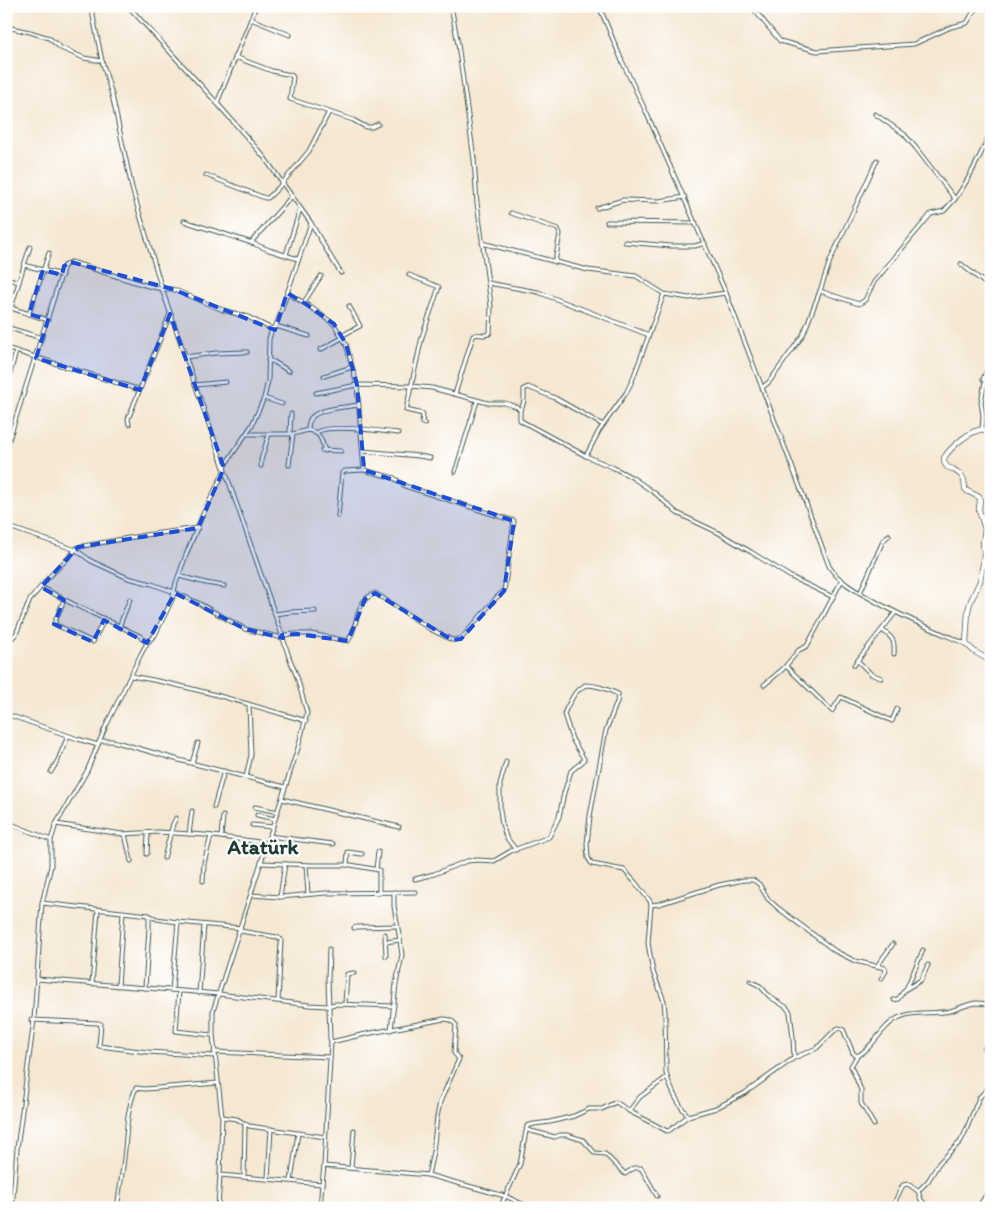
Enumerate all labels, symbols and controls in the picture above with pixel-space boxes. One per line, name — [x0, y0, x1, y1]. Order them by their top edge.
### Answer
district label: Atatürk — [227, 834, 300, 859]

